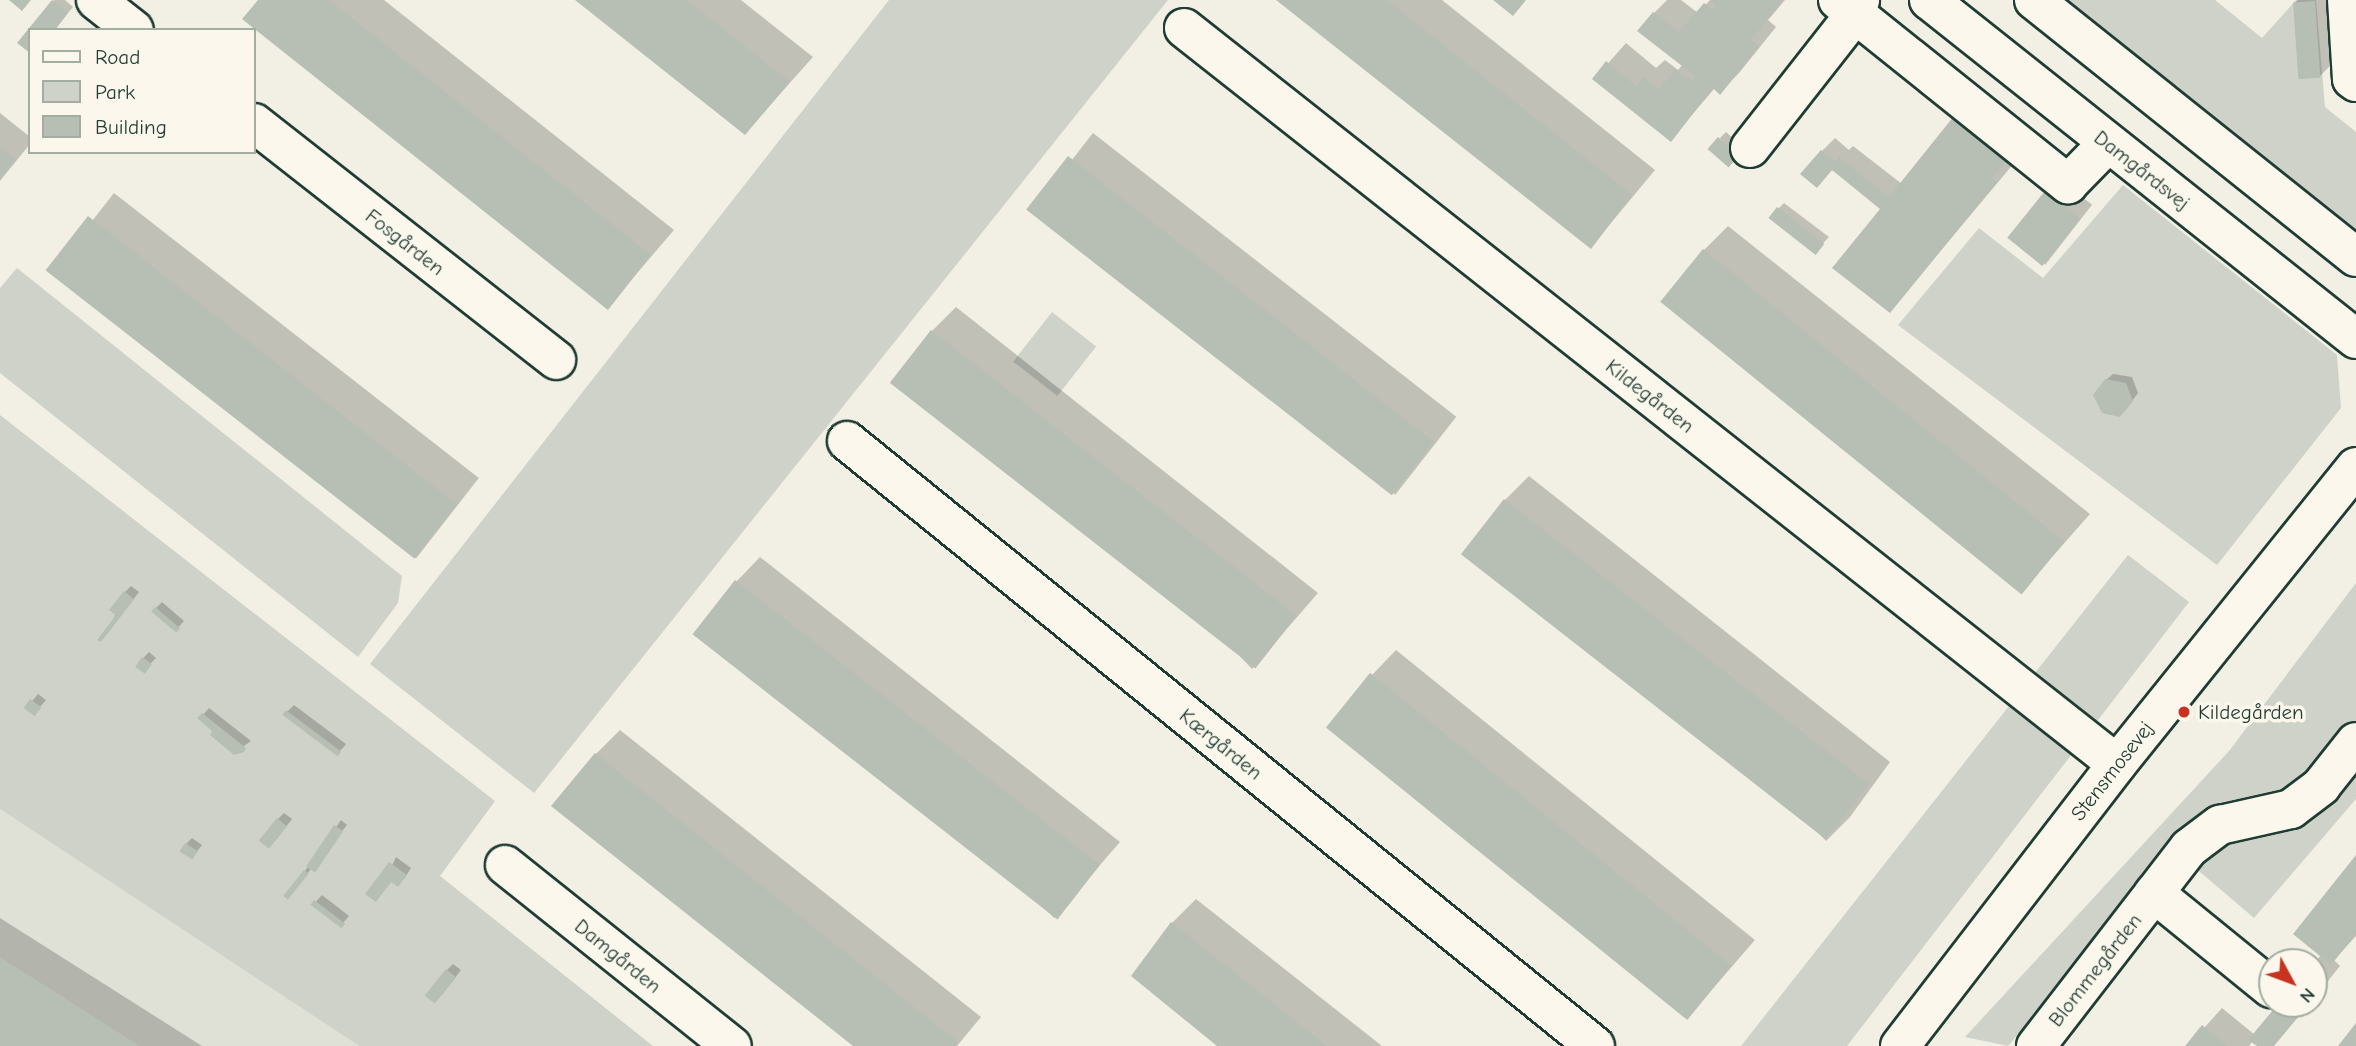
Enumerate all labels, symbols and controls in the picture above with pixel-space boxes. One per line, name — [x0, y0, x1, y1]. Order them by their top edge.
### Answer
legend — [28, 28, 256, 154]
text: Road — [95, 45, 140, 69]
text: Park — [95, 80, 135, 104]
text: Building — [95, 115, 167, 139]
street label: Damgårdsvej — [2089, 125, 2195, 215]
street label: Fosgården — [360, 203, 450, 281]
street label: Kildegården — [1601, 354, 1699, 438]
place label: Kildegården — [2198, 699, 2304, 725]
street label: Kærgården — [1174, 703, 1268, 785]
marker: Kildegården — [2176, 704, 2192, 720]
street label: Stensmosevej — [2065, 716, 2159, 826]
street label: Blommegården — [2043, 908, 2147, 1032]
street label: Damgården — [570, 913, 666, 999]
north arrow — [2258, 948, 2328, 1018]
text: N — [2295, 984, 2320, 1007]

